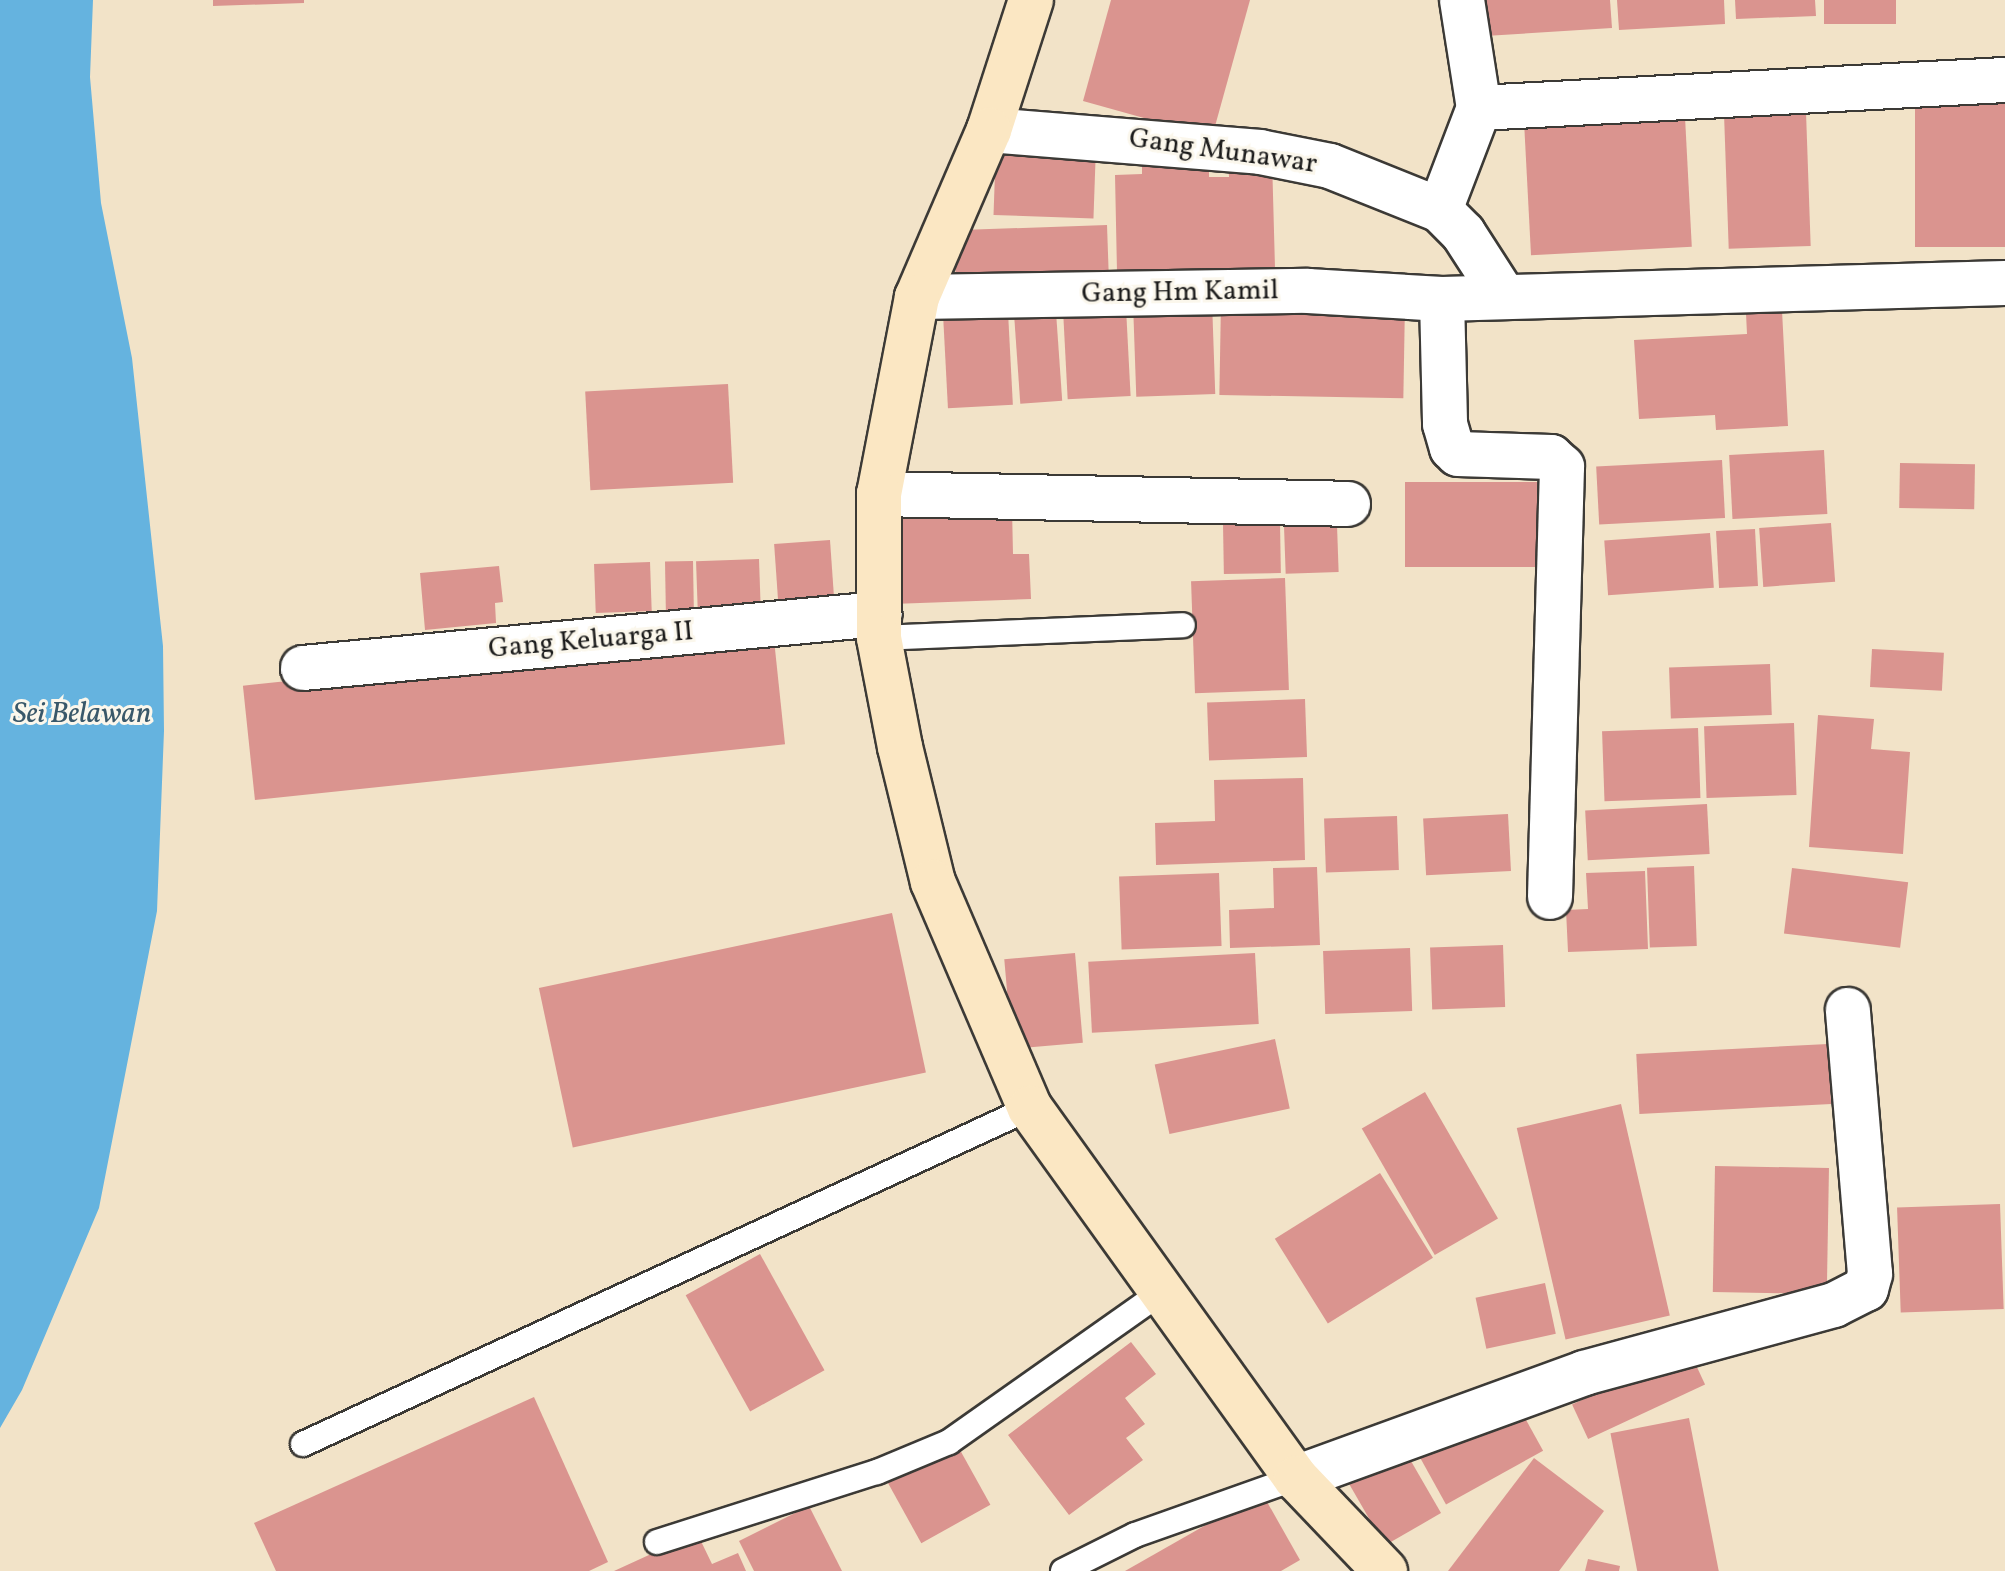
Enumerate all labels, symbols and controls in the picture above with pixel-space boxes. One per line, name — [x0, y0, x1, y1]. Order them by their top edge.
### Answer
street label: Gang Munawar — [1127, 122, 1319, 182]
street label: Gang Hm Kamil — [1081, 274, 1279, 312]
street label: Gang Keluarga II — [487, 615, 695, 667]
water label: Sei Belawan — [13, 696, 151, 732]

